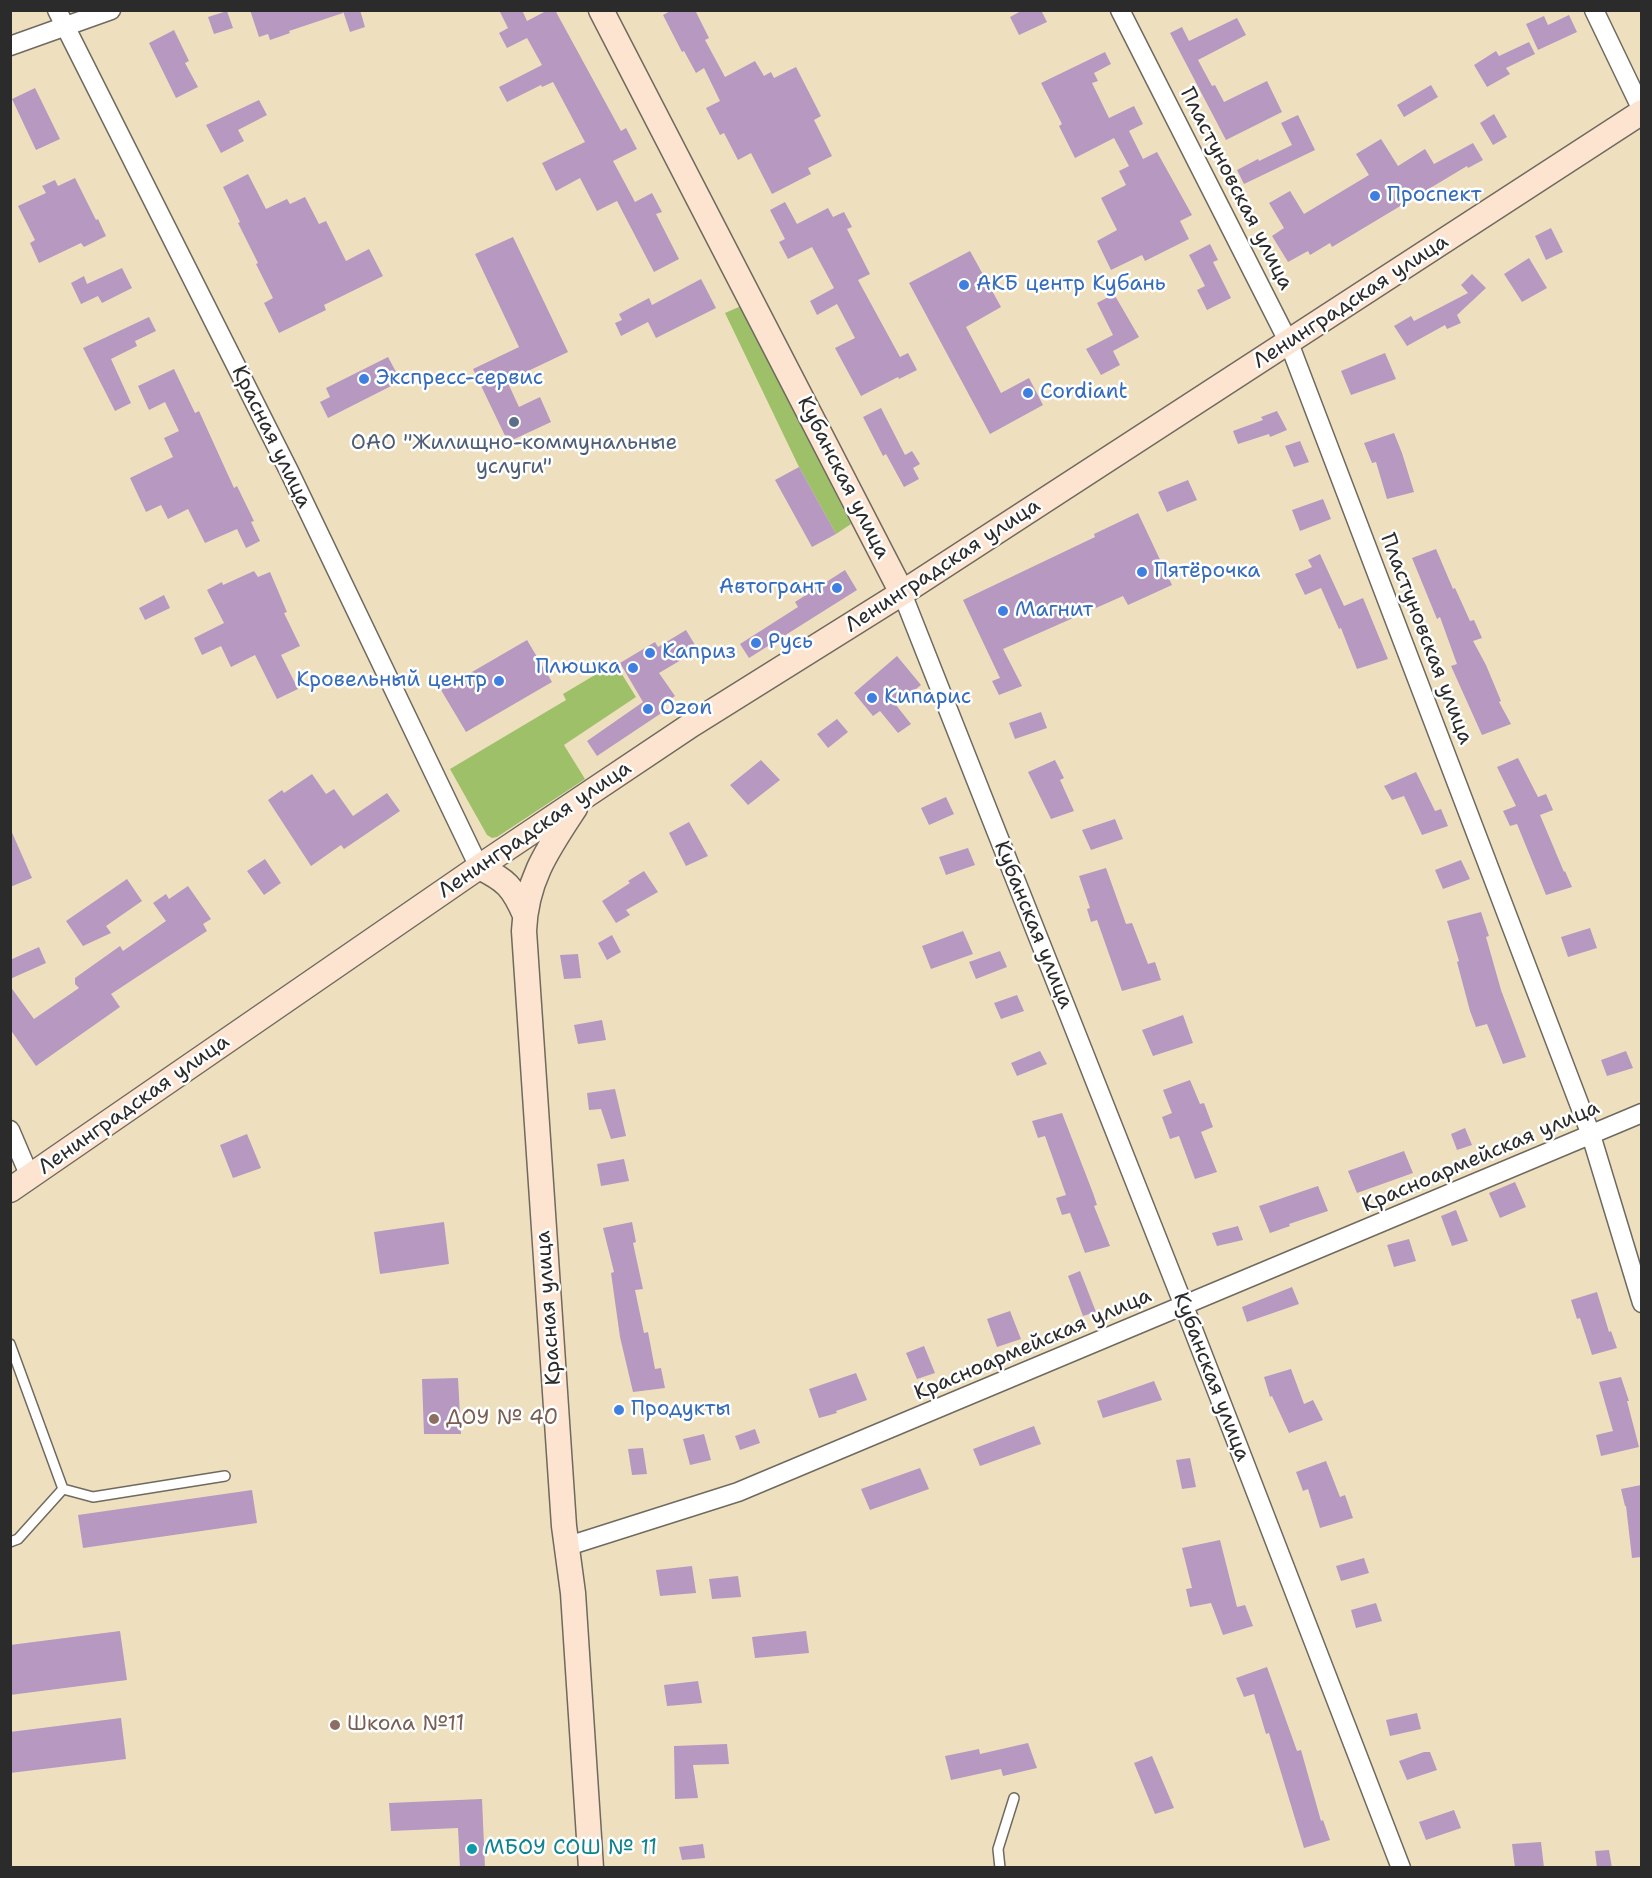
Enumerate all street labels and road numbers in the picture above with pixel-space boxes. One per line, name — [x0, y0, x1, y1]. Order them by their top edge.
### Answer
street label: Пластуновская улица — [1174, 84, 1298, 294]
street label: Ленинградская улица — [1249, 229, 1453, 375]
street label: Красная улица — [226, 362, 316, 512]
street label: Кубанская улица — [791, 393, 895, 563]
street label: Ленинградская улица — [841, 493, 1045, 639]
street label: Пластуновская улица — [1374, 530, 1478, 748]
street label: Ленинградская улица — [434, 756, 636, 904]
street label: Кубанская улица — [988, 837, 1078, 1013]
street label: Ленинградская улица — [34, 1029, 234, 1181]
street label: Красноармейская улица — [1359, 1096, 1603, 1218]
street label: Красная улица — [531, 1230, 567, 1386]
street label: Красноармейская улица — [911, 1284, 1155, 1406]
street label: Кубанская улица — [1167, 1289, 1255, 1465]

